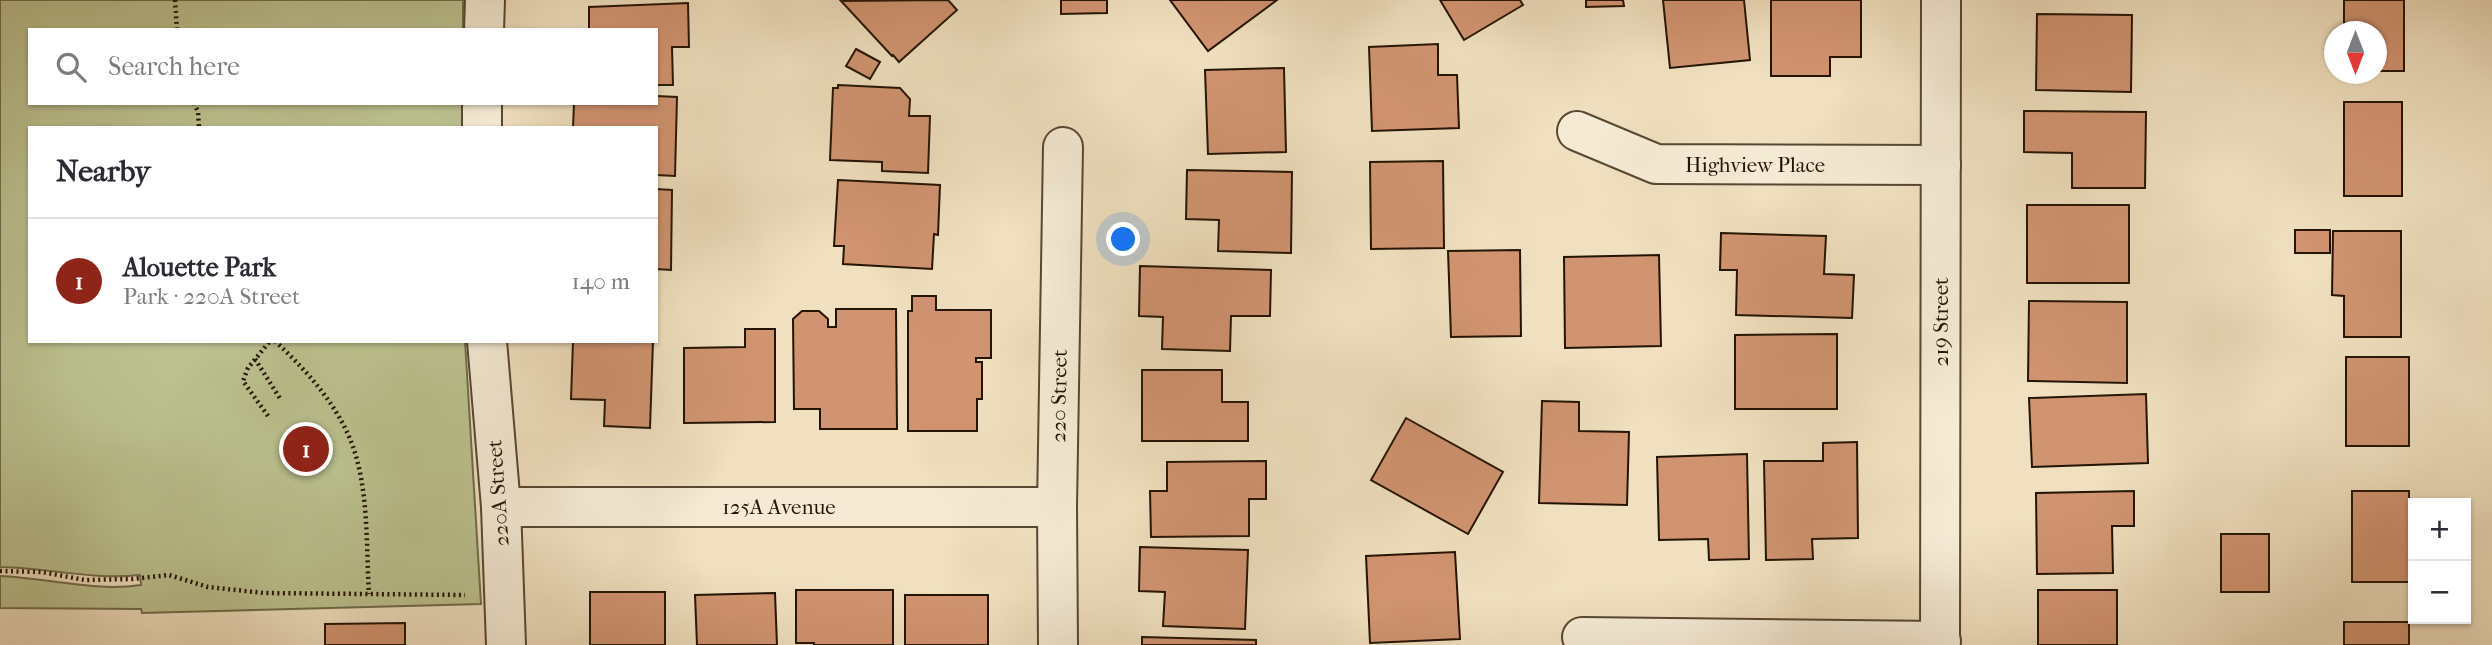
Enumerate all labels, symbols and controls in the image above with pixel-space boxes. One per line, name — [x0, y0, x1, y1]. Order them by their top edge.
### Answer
north arrow — [2324, 21, 2387, 84]
search box — [28, 28, 658, 105]
icon: search — [52, 48, 90, 86]
text: Search here — [108, 51, 240, 82]
street label: Highview Place — [1685, 153, 1825, 177]
text: Nearby — [56, 154, 151, 189]
your location — [1106, 222, 1140, 256]
text: Alouette Park — [123, 252, 276, 283]
text: 1 — [75, 268, 83, 295]
text: 140 m — [571, 268, 630, 295]
street label: 219 Street — [1929, 277, 1953, 367]
text: Park · 220A Street — [123, 283, 300, 310]
street label: 220 Street — [1046, 349, 1072, 443]
pin: 1 — [283, 423, 329, 475]
street label: 220A Street — [482, 438, 514, 547]
street label: 125A Avenue — [722, 495, 836, 519]
map controls — [2408, 498, 2471, 624]
button: + — [2408, 498, 2471, 561]
button: − — [2408, 561, 2471, 624]

